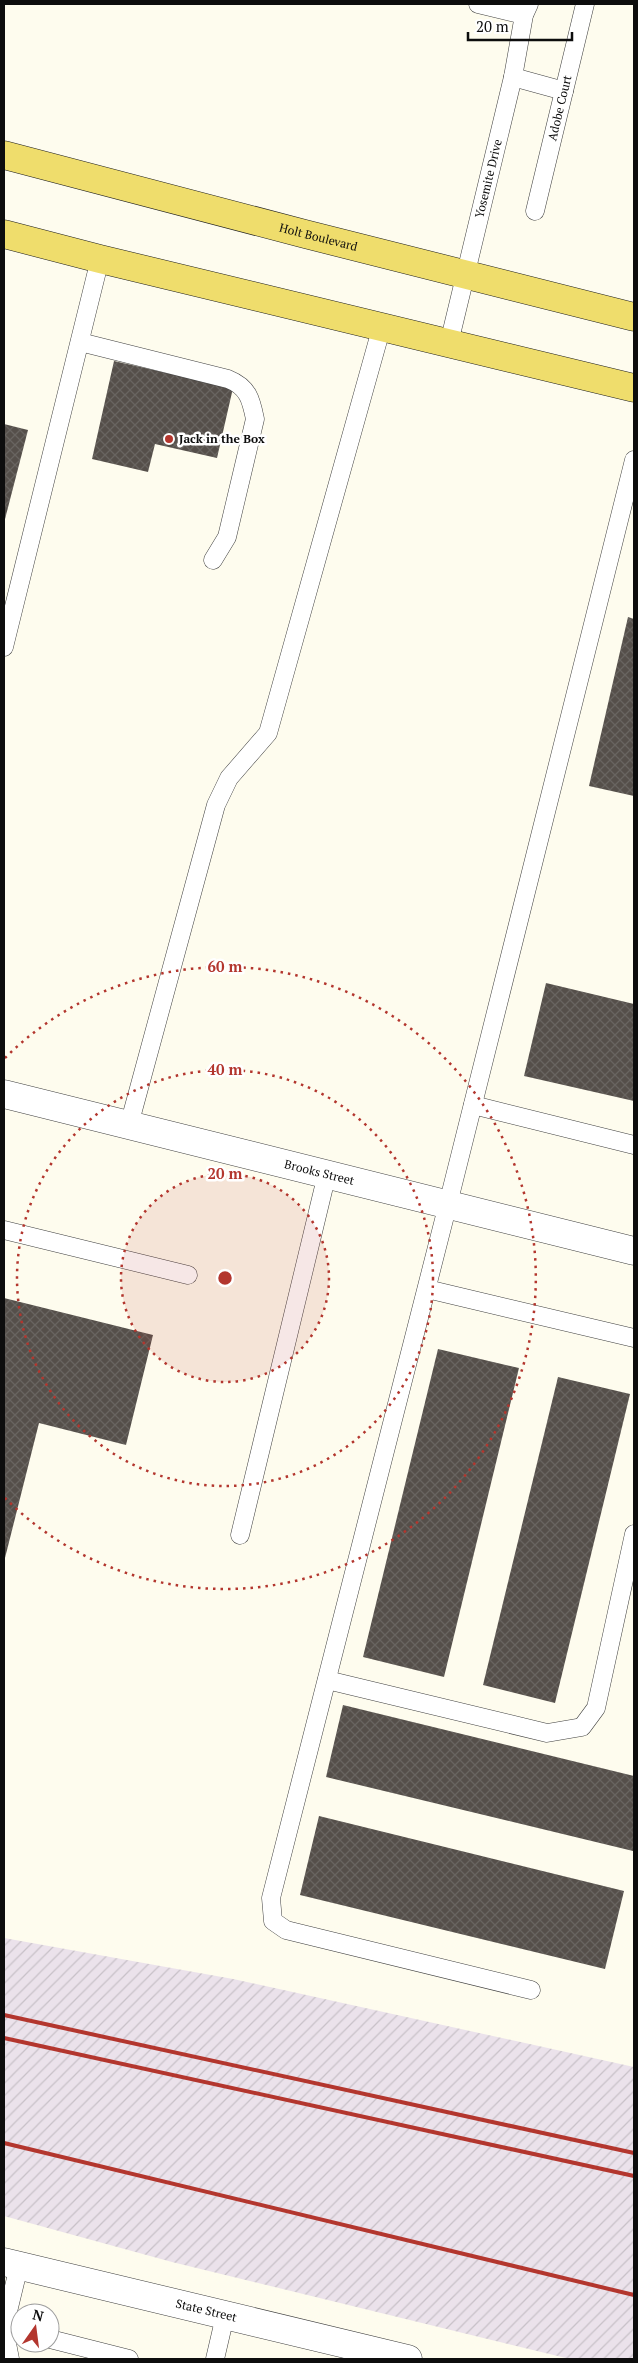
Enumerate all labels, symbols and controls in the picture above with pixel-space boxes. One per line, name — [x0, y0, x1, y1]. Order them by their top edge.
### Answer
scale bar — [468, 10, 572, 42]
text: 20 m — [476, 16, 509, 36]
street label: Adobe Court — [544, 73, 575, 142]
street label: Yosemite Drive — [471, 138, 505, 220]
street label: Holt Boulevard — [278, 220, 360, 254]
place label: Jack in the Box — [179, 431, 265, 446]
marker: Jack in the Box — [163, 433, 175, 445]
text: 60 m — [208, 956, 243, 976]
text: 40 m — [208, 1059, 243, 1079]
street label: Brooks Street — [283, 1156, 357, 1188]
text: 20 m — [208, 1163, 243, 1183]
centre of rings — [216, 1269, 234, 1287]
street label: State Street — [174, 2295, 239, 2325]
north arrow — [10, 2303, 60, 2353]
text: N — [31, 2304, 46, 2325]

